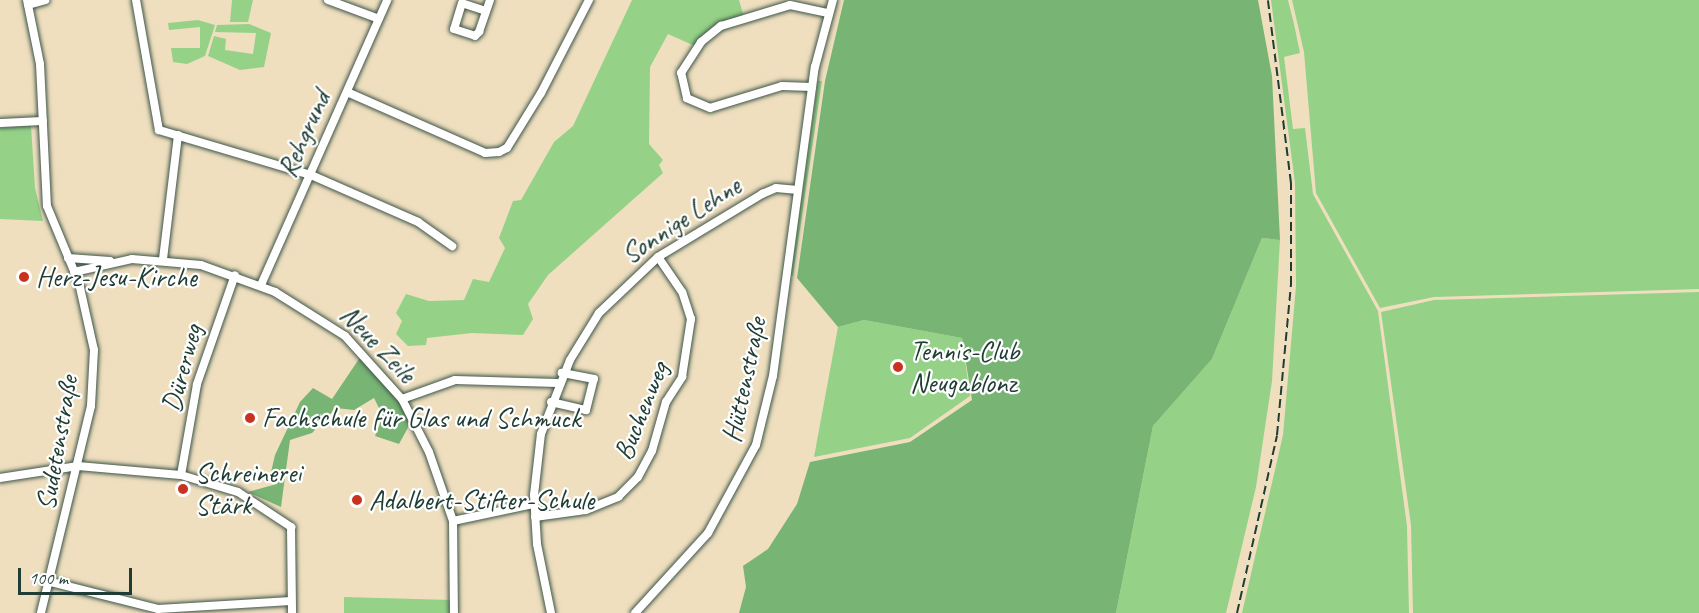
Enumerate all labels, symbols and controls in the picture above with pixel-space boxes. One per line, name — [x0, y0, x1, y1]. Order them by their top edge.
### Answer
street label: Rehgrund — [270, 86, 338, 182]
street label: Sonnige Lehne — [615, 169, 747, 271]
place label: Herz-Jesu-Kirche — [36, 260, 196, 294]
marker: Herz-Jesu-Kirche — [17, 270, 31, 284]
street label: Neue Zeile — [333, 299, 423, 389]
street label: Hüttenstraße — [714, 315, 774, 445]
street label: Dürerweg — [154, 321, 210, 415]
place label: Tennis-Club Neugablonz — [910, 334, 1019, 400]
street label: Buchenweg — [606, 357, 676, 465]
marker: Tennis-Club Neugablonz — [891, 360, 905, 374]
street label: Sudetenstraße — [29, 373, 85, 513]
place label: Fachschule für Glas und Schmuck — [262, 401, 577, 435]
marker: Fachschule für Glas und Schmuck — [243, 411, 257, 425]
place label: Schreinerei Stärk — [195, 456, 301, 522]
marker: Schreinerei Stärk — [176, 482, 190, 496]
place label: Adalbert-Stifter-Schule — [369, 483, 594, 517]
marker: Adalbert-Stifter-Schule — [350, 493, 364, 507]
scale bar — [21, 556, 135, 594]
text: 100 m — [29, 567, 68, 589]

